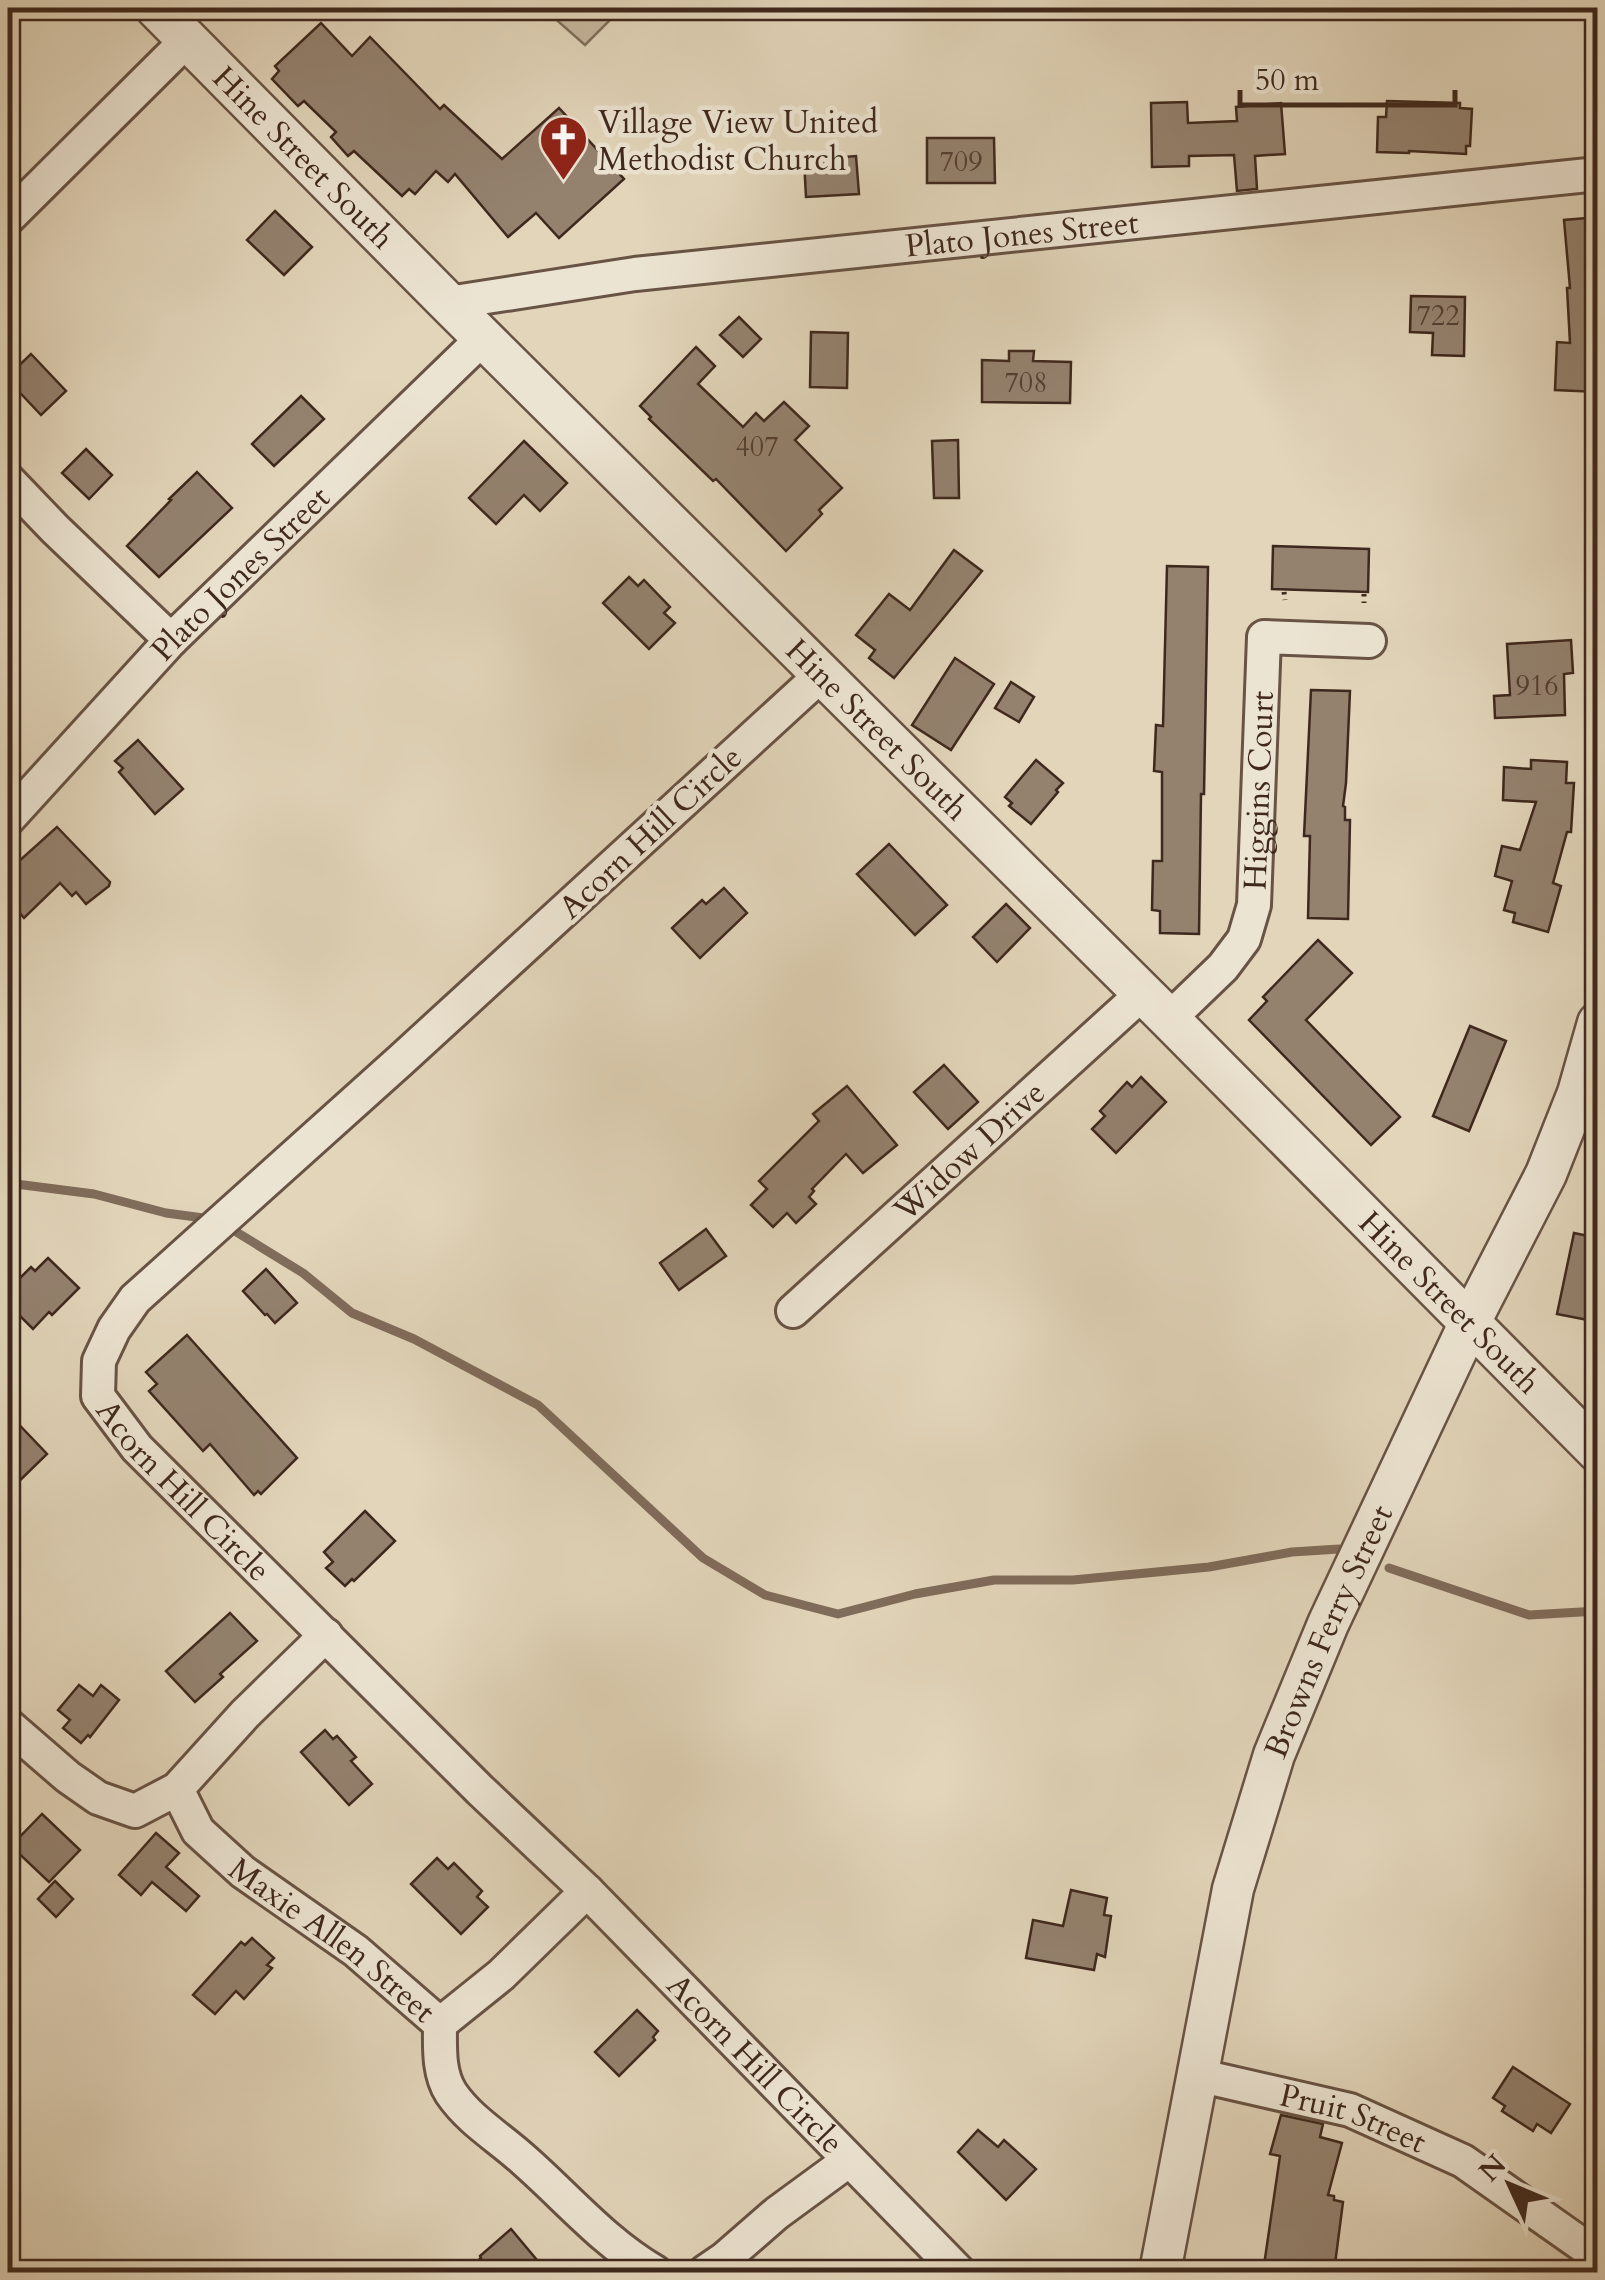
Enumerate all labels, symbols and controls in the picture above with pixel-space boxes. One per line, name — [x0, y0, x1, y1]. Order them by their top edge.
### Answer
scale bar — [1240, 45, 1455, 107]
street label: Hine Street South — [203, 57, 404, 259]
text: 50 m — [1255, 60, 1320, 101]
place label: Village View United Methodist Church — [598, 101, 878, 182]
church icon: Village View United Methodist Church — [537, 114, 589, 182]
house number: 709 — [939, 143, 983, 181]
street label: Plato Jones Street — [903, 201, 1140, 269]
house number: 722 — [1416, 297, 1460, 335]
house number: 708 — [1004, 364, 1048, 402]
house number: 407 — [735, 428, 779, 466]
street label: Plato Jones Street — [141, 477, 340, 671]
street label: Hine Street South — [775, 629, 978, 831]
house number: 916 — [1515, 667, 1559, 705]
street label: Higgins Court — [1234, 690, 1285, 891]
street label: Acorn Hill Circle — [549, 736, 752, 929]
street label: Widow Drive — [884, 1071, 1055, 1233]
street label: Hine Street South — [1348, 1202, 1550, 1404]
street label: Acorn Hill Circle — [85, 1391, 280, 1592]
street label: Browns Ferry Street — [1254, 1498, 1404, 1765]
street label: Maxie Allen Street — [220, 1848, 444, 2033]
street label: Acorn Hill Circle — [657, 1964, 853, 2164]
street label: Pruit Street — [1275, 2074, 1433, 2164]
north arrow — [1460, 2135, 1560, 2235]
text: N — [1471, 2146, 1515, 2190]

